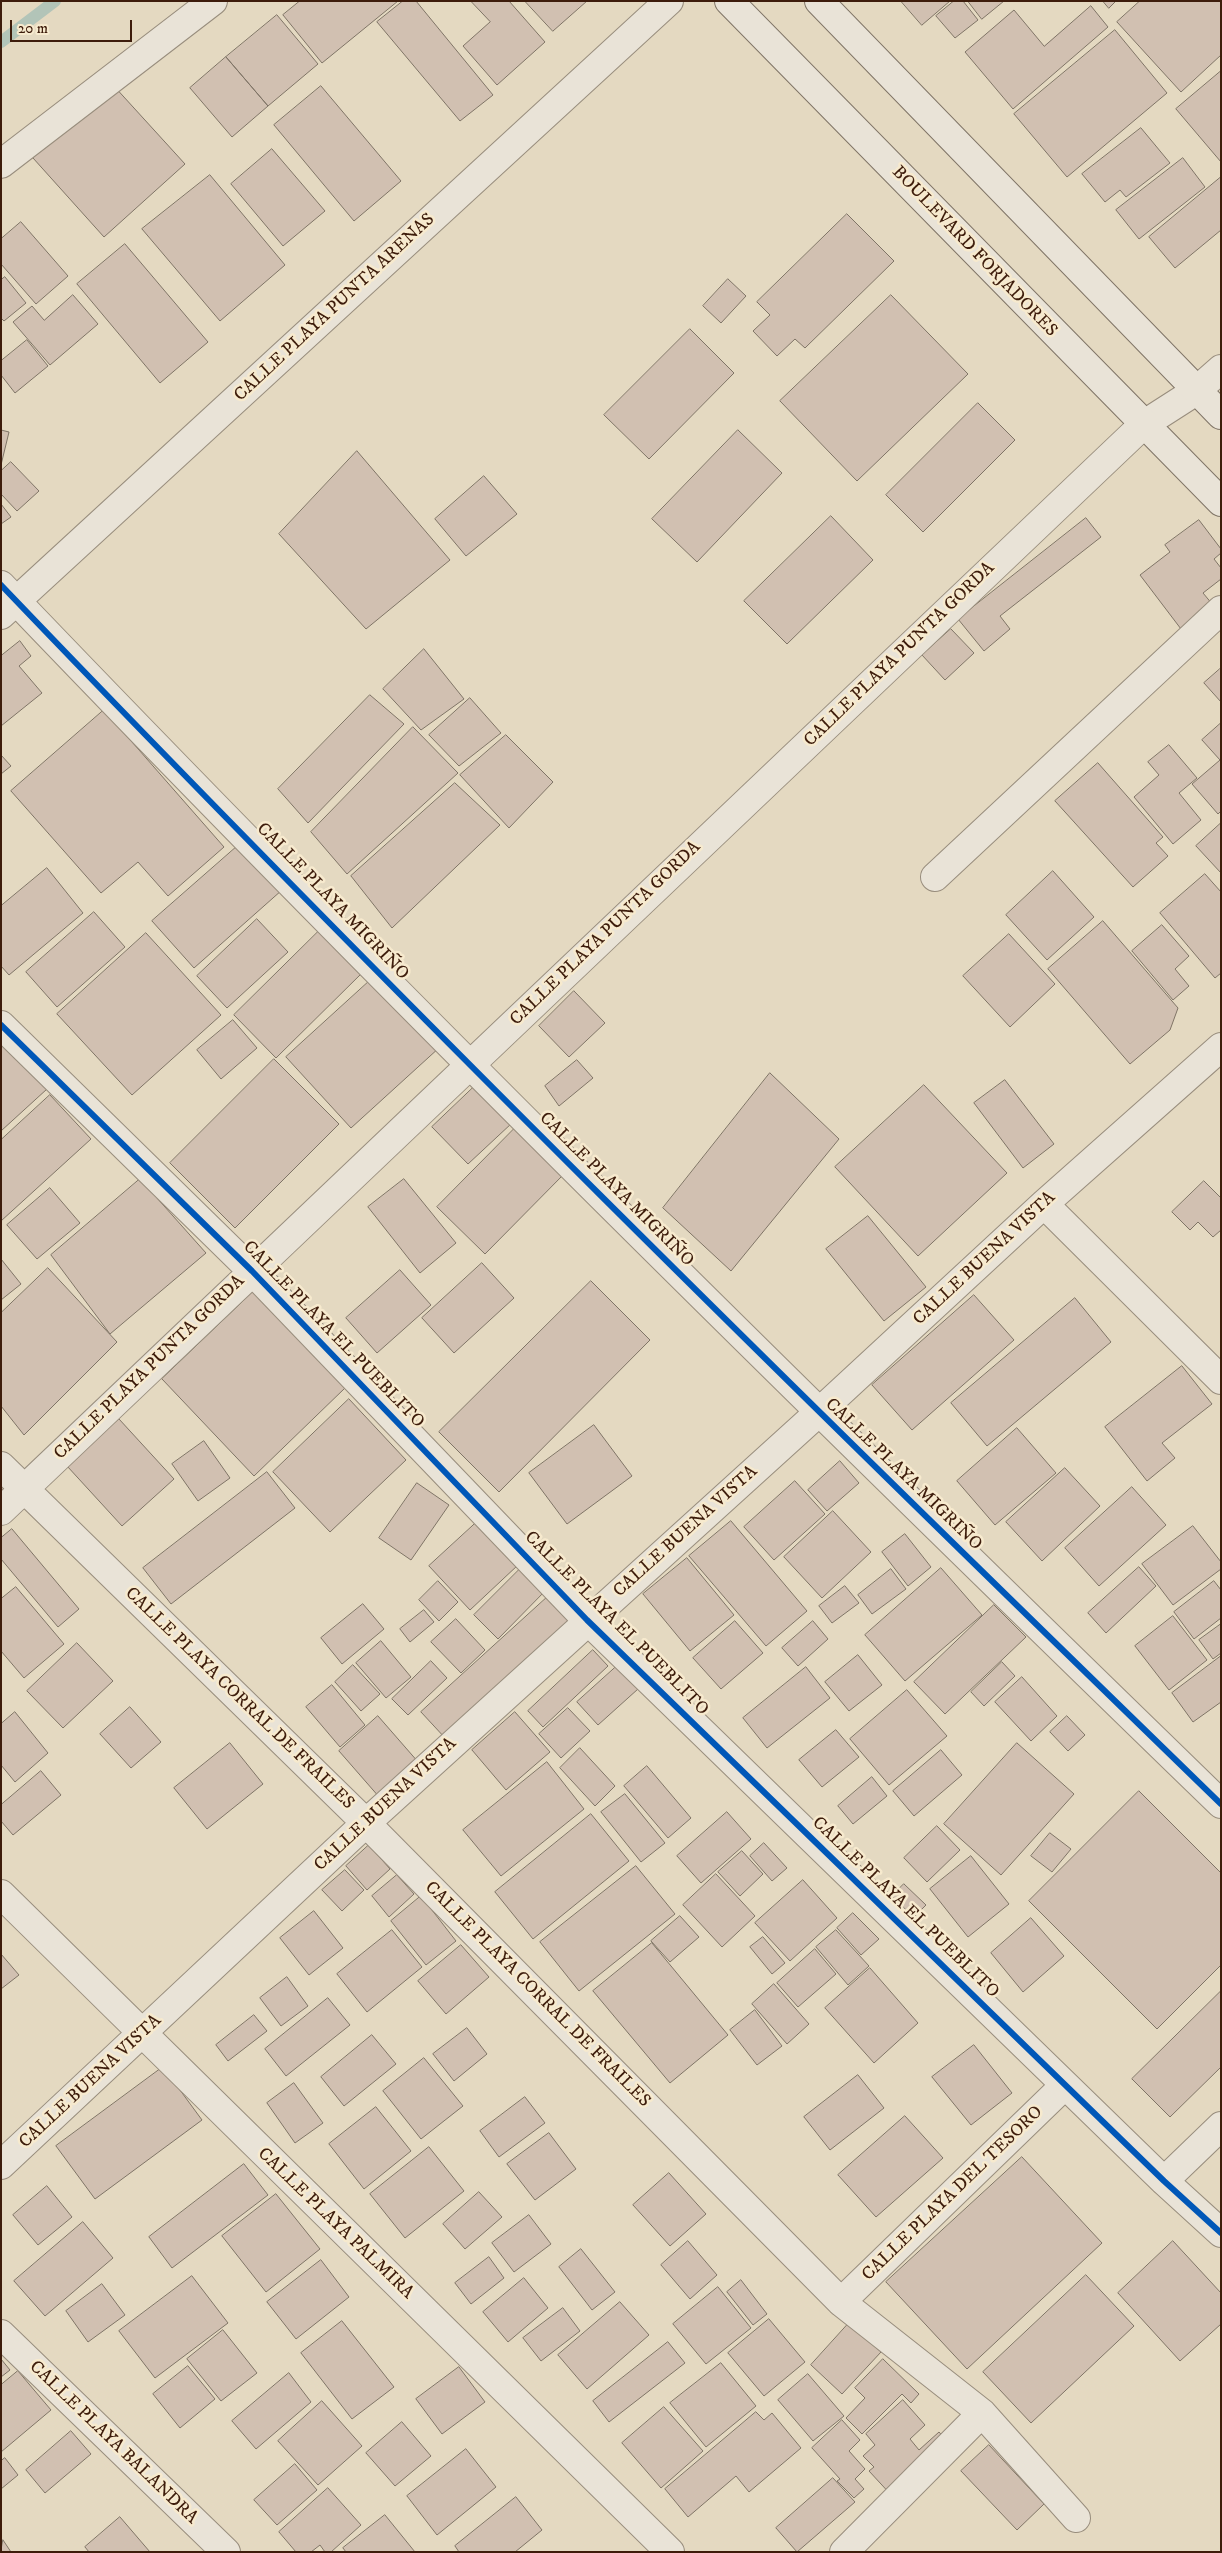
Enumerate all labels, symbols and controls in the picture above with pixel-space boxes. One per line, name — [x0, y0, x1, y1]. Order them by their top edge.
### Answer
scale bar — [12, 10, 135, 42]
text: 20 m — [18, 19, 48, 38]
street label: BOULEVARD FORJADORES — [887, 162, 1061, 342]
street label: CALLE PLAYA PUNTA ARENAS — [230, 209, 440, 407]
street label: CALLE PLAYA PUNTA GORDA — [800, 558, 1000, 752]
street label: CALLE PLAYA MIGRIÑO — [251, 819, 413, 985]
street label: CALLE PLAYA PUNTA GORDA — [506, 837, 706, 1031]
street label: CALLE PLAYA MIGRIÑO — [534, 1108, 698, 1272]
street label: CALLE BUENA VISTA — [909, 1188, 1061, 1330]
street label: CALLE PLAYA EL PUEBLITO — [238, 1237, 428, 1433]
street label: CALLE PLAYA PUNTA GORDA — [50, 1271, 250, 1465]
street label: CALLE PLAYA MIGRIÑO — [820, 1394, 986, 1556]
street label: CALLE BUENA VISTA — [609, 1462, 763, 1602]
street label: CALLE PLAYA EL PUEBLITO — [519, 1527, 713, 1721]
street label: CALLE PLAYA CORRAL DE FRAILES — [120, 1583, 358, 1815]
street label: CALLE BUENA VISTA — [310, 1734, 462, 1876]
street label: CALLE PLAYA EL PUEBLITO — [807, 1813, 1003, 2003]
street label: CALLE PLAYA CORRAL DE FRAILES — [420, 1878, 654, 2112]
street label: CALLE BUENA VISTA — [15, 2011, 167, 2153]
street label: CALLE PLAYA DEL TESORO — [858, 2102, 1048, 2286]
street label: CALLE PLAYA PALMIRA — [252, 2144, 418, 2304]
street label: CALLE PLAYA BALANDRA — [24, 2357, 202, 2529]

